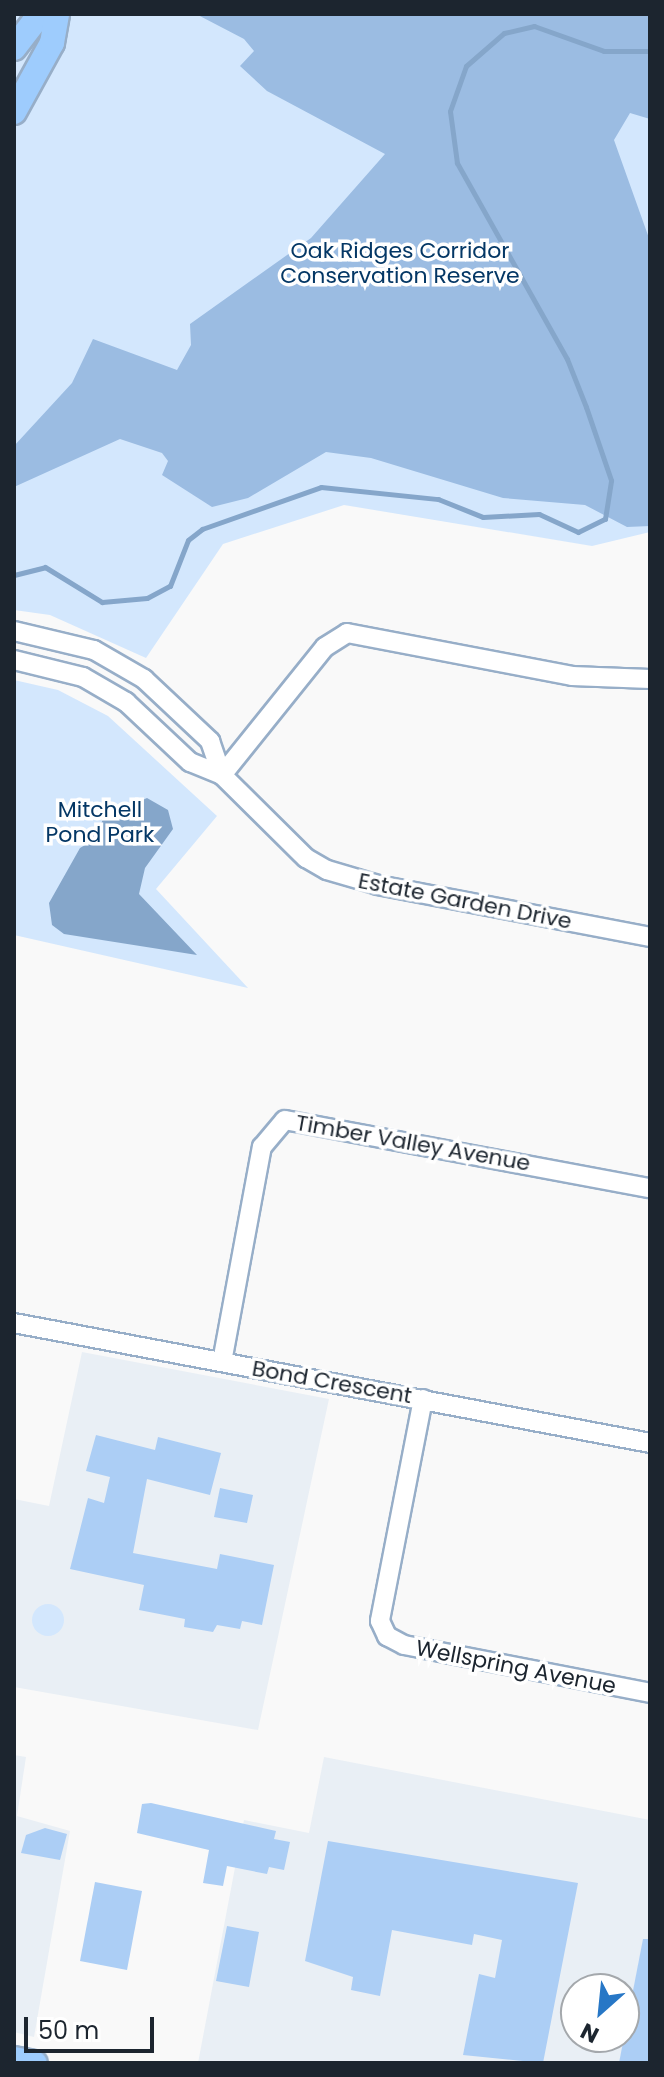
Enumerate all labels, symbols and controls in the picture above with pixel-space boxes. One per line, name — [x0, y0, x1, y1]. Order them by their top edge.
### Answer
park label: Oak Ridges Corridor Conservation Reserve — [280, 237, 520, 288]
park label: Mitchell Pond Park — [46, 796, 154, 848]
street label: Estate Garden Drive — [356, 867, 574, 935]
street label: Timber Valley Avenue — [294, 1109, 532, 1177]
street label: Bond Crescent — [250, 1355, 414, 1409]
street label: Wellspring Avenue — [414, 1635, 618, 1699]
north arrow — [560, 1973, 640, 2053]
scale bar — [28, 2001, 158, 2051]
text: 50 m — [38, 2014, 99, 2047]
text: N — [575, 2015, 604, 2051]

